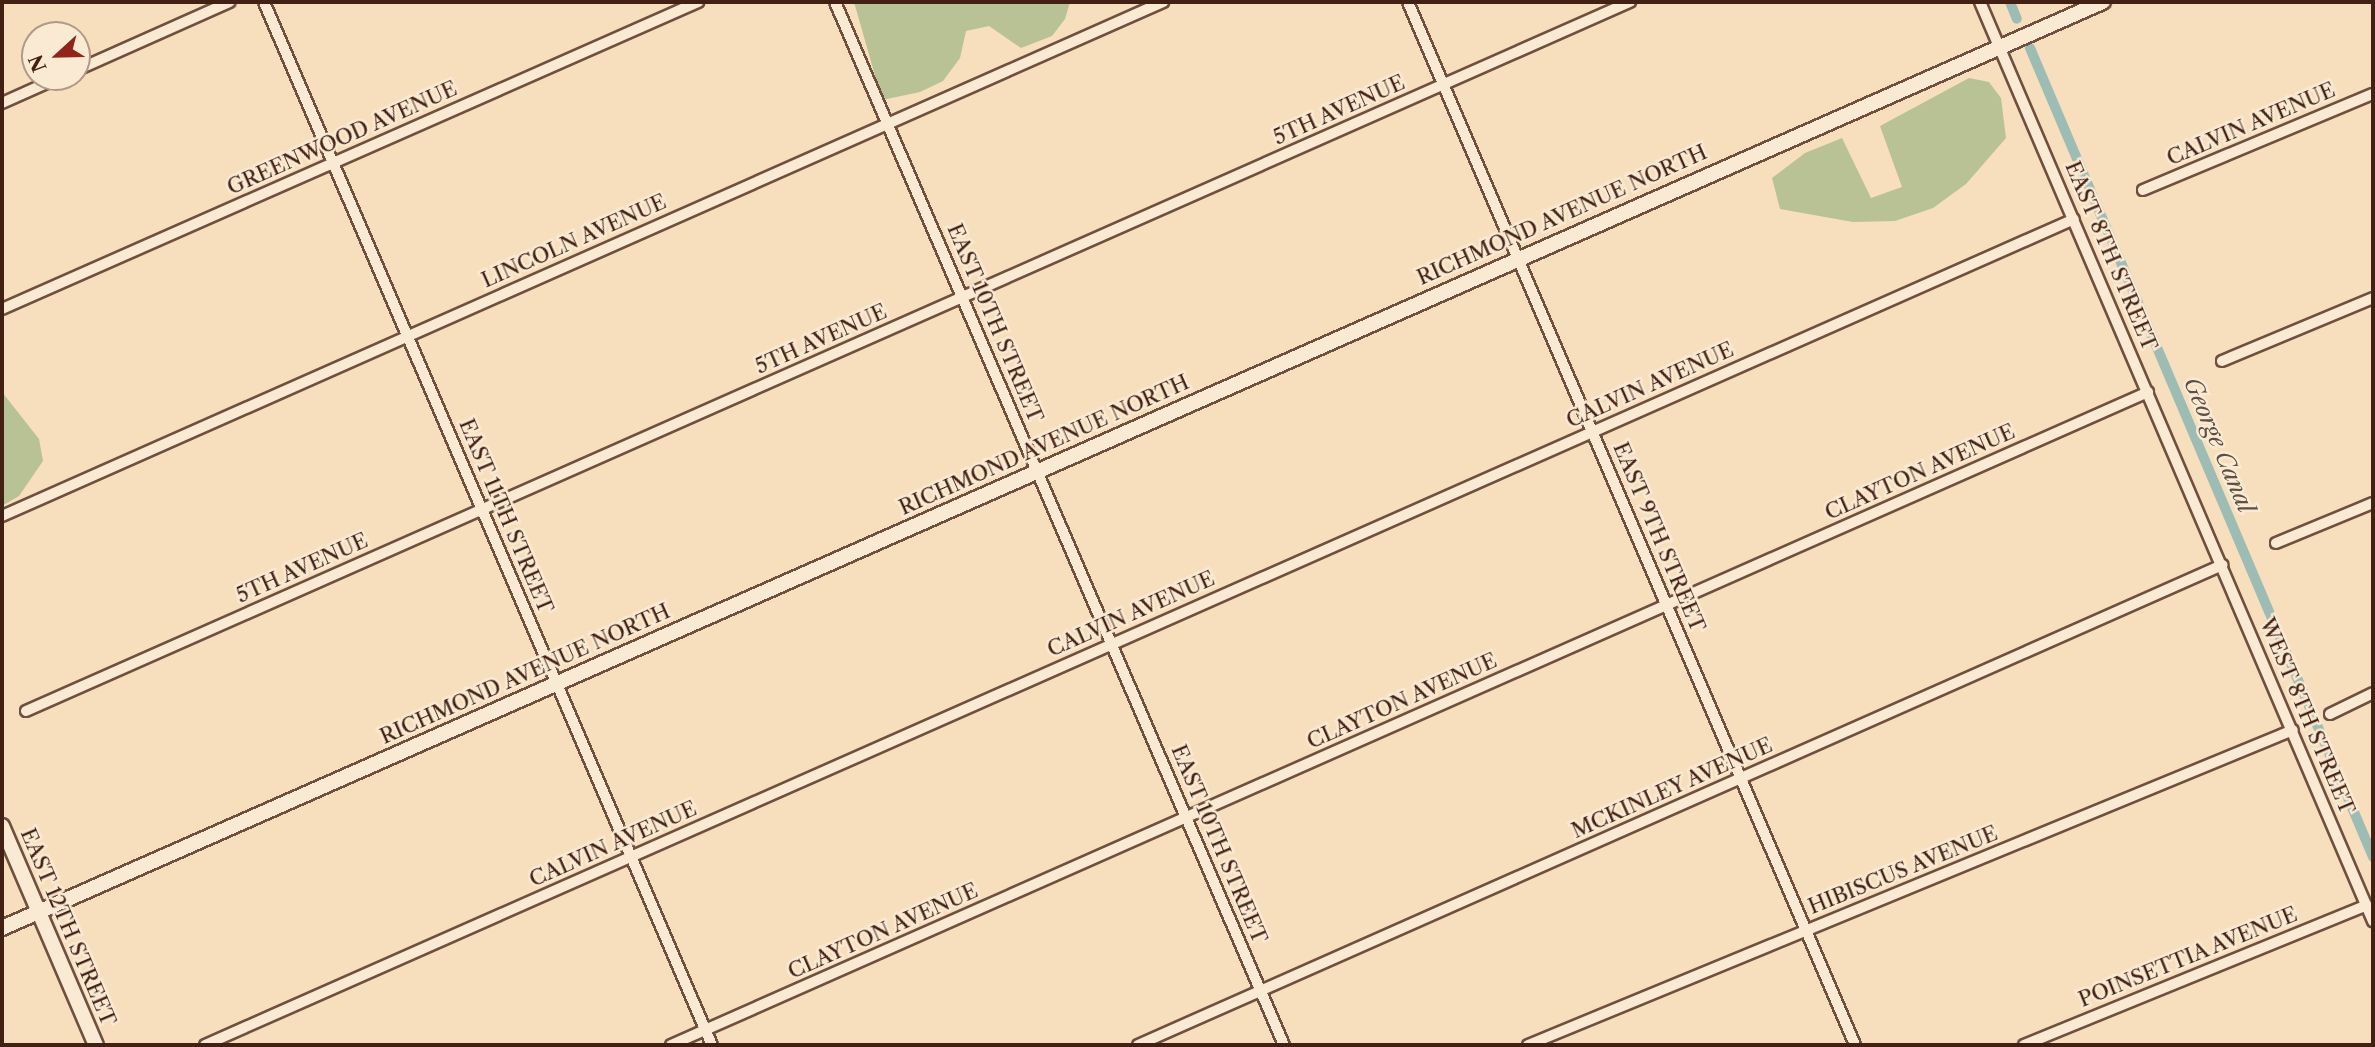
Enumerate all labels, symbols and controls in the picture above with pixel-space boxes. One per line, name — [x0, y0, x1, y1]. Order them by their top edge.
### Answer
north arrow — [21, 21, 91, 91]
text: N — [24, 51, 52, 75]
street label: 5TH AVENUE — [1269, 70, 1409, 150]
street label: GREENWOOD AVENUE — [223, 76, 461, 200]
street label: CALVIN AVENUE — [2163, 77, 2339, 171]
street label: RICHMOND AVENUE NORTH — [1413, 139, 1711, 291]
street label: EAST 8TH STREET — [2060, 157, 2162, 355]
street label: LINCOLN AVENUE — [477, 189, 671, 293]
street label: EAST 10TH STREET — [942, 220, 1048, 426]
street label: 5TH AVENUE — [751, 299, 891, 379]
street label: CALVIN AVENUE — [1562, 337, 1738, 433]
street label: RICHMOND AVENUE NORTH — [895, 369, 1193, 521]
water label: George Canal — [2178, 373, 2260, 517]
street label: EAST 11TH STREET — [454, 415, 558, 617]
street label: CLAYTON AVENUE — [1821, 419, 2019, 525]
street label: EAST 9TH STREET — [1608, 438, 1710, 636]
street label: 5TH AVENUE — [232, 528, 372, 608]
street label: CALVIN AVENUE — [1043, 566, 1219, 662]
street label: RICHMOND AVENUE NORTH — [376, 598, 674, 750]
street label: WEST 8TH STREET — [2254, 614, 2360, 818]
street label: CLAYTON AVENUE — [1303, 648, 1501, 754]
street label: MCKINLEY AVENUE — [1567, 732, 1777, 844]
street label: EAST 10TH STREET — [1166, 741, 1272, 947]
street label: CALVIN AVENUE — [525, 796, 701, 892]
street label: HIBISCUS AVENUE — [1804, 820, 2002, 920]
street label: EAST 12TH STREET — [15, 824, 121, 1030]
street label: CLAYTON AVENUE — [784, 878, 982, 984]
street label: POINSETTIA AVENUE — [2074, 901, 2302, 1013]

